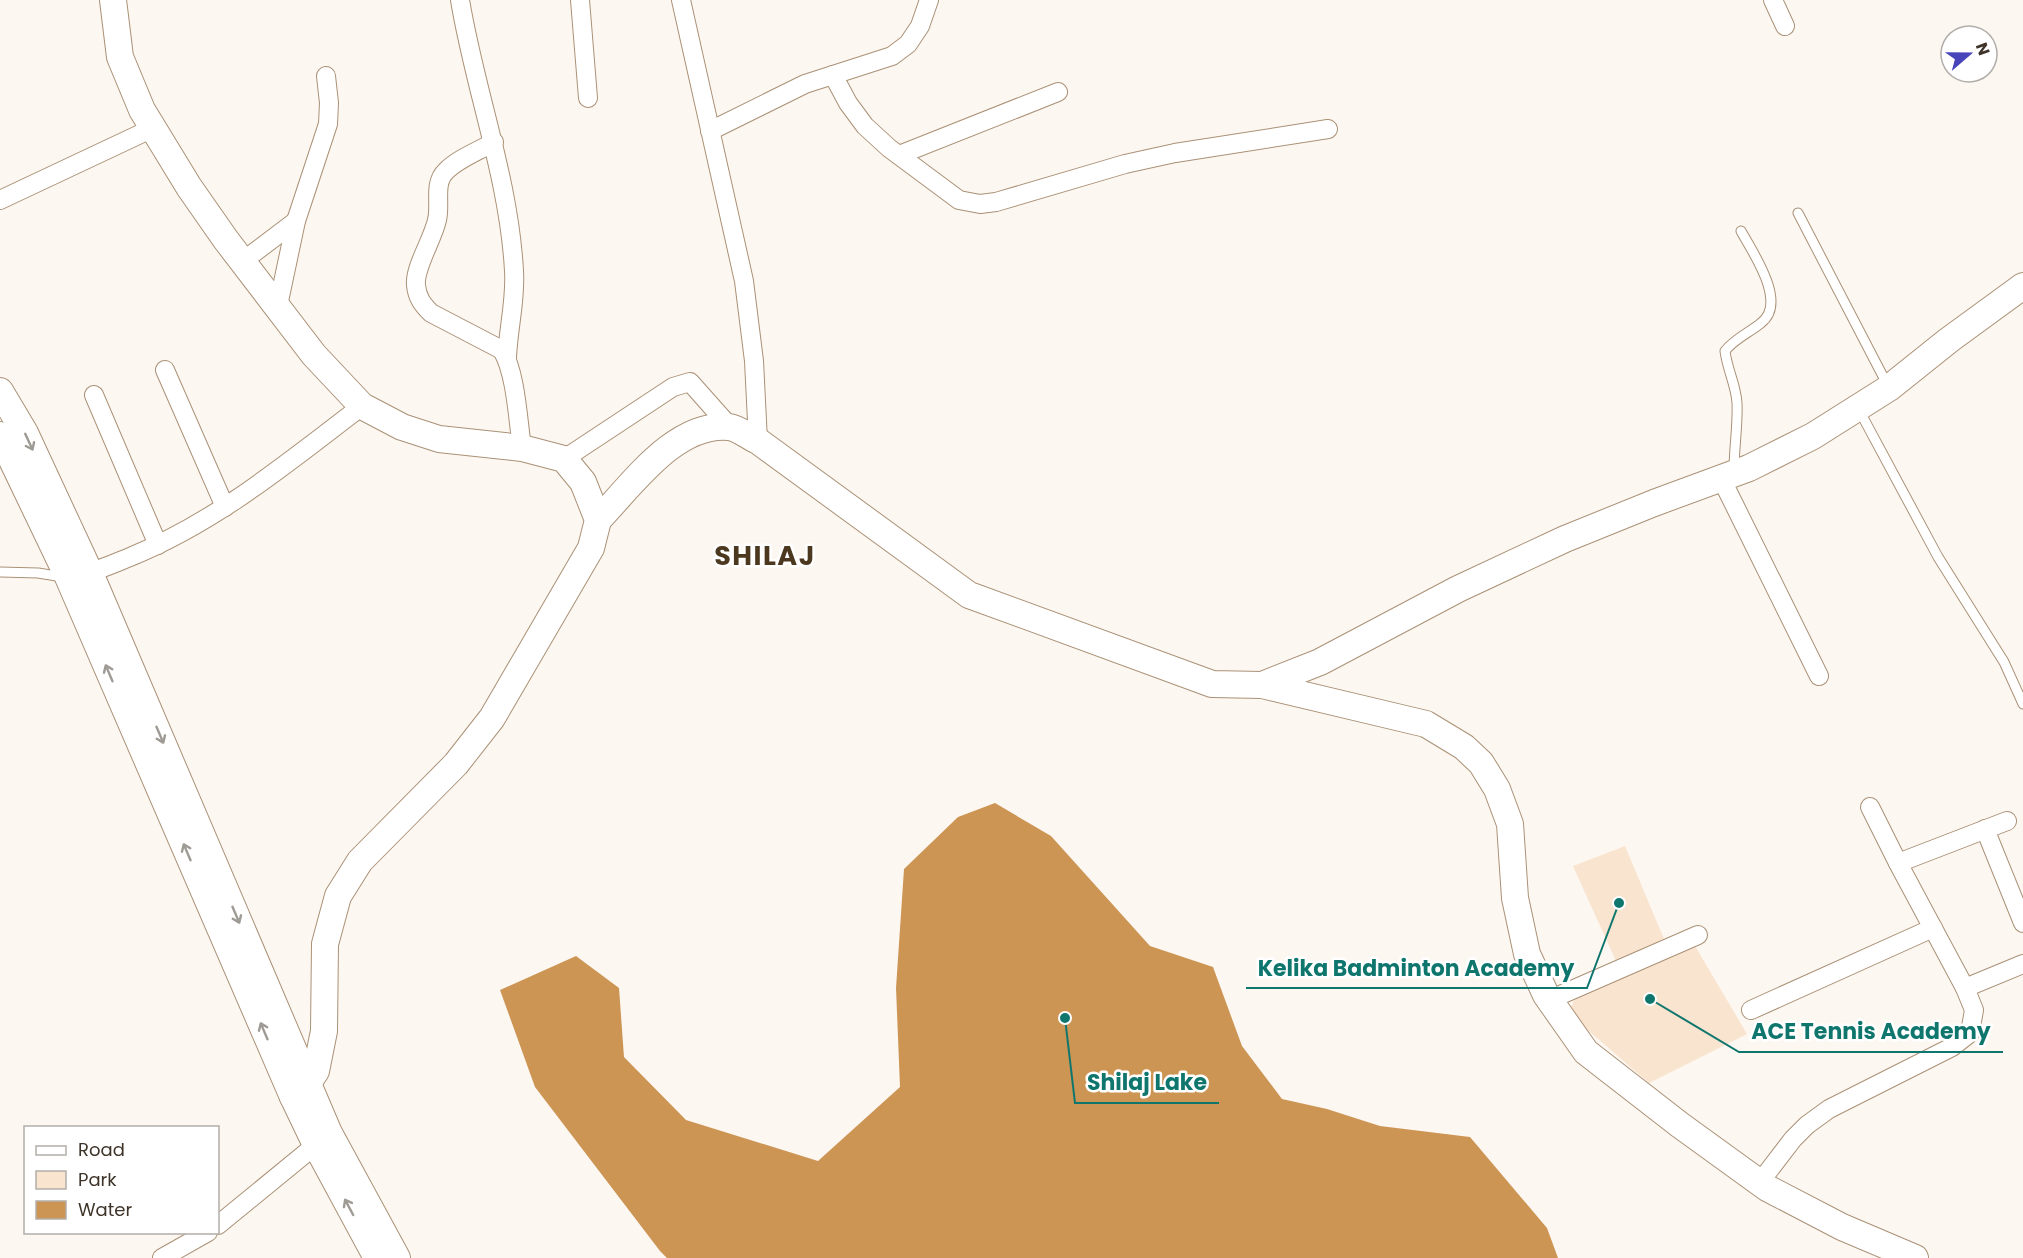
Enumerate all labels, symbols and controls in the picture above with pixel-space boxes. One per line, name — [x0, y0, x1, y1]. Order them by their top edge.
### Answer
north arrow — [1939, 24, 1999, 84]
text: N — [1970, 39, 1995, 59]
one-way arrow — [24, 432, 36, 450]
district label: SHILAJ — [714, 537, 816, 574]
one-way arrow — [103, 664, 114, 683]
one-way arrow — [155, 726, 166, 744]
one-way arrow — [181, 843, 192, 862]
one-way arrow — [231, 905, 242, 923]
callout: Kelika Badminton Academy — [1246, 948, 1587, 988]
text: Kelika Badminton Academy — [1258, 953, 1574, 984]
callout: ACE Tennis Academy — [1739, 1012, 2003, 1052]
text: ACE Tennis Academy — [1751, 1016, 1991, 1047]
one-way arrow — [258, 1022, 269, 1040]
callout: Shilaj Lake — [1075, 1063, 1219, 1103]
text: Shilaj Lake — [1087, 1067, 1207, 1098]
legend — [24, 1126, 219, 1234]
text: Road — [78, 1137, 125, 1162]
text: Park — [78, 1167, 117, 1192]
text: Water — [78, 1197, 132, 1222]
one-way arrow — [343, 1198, 354, 1216]

